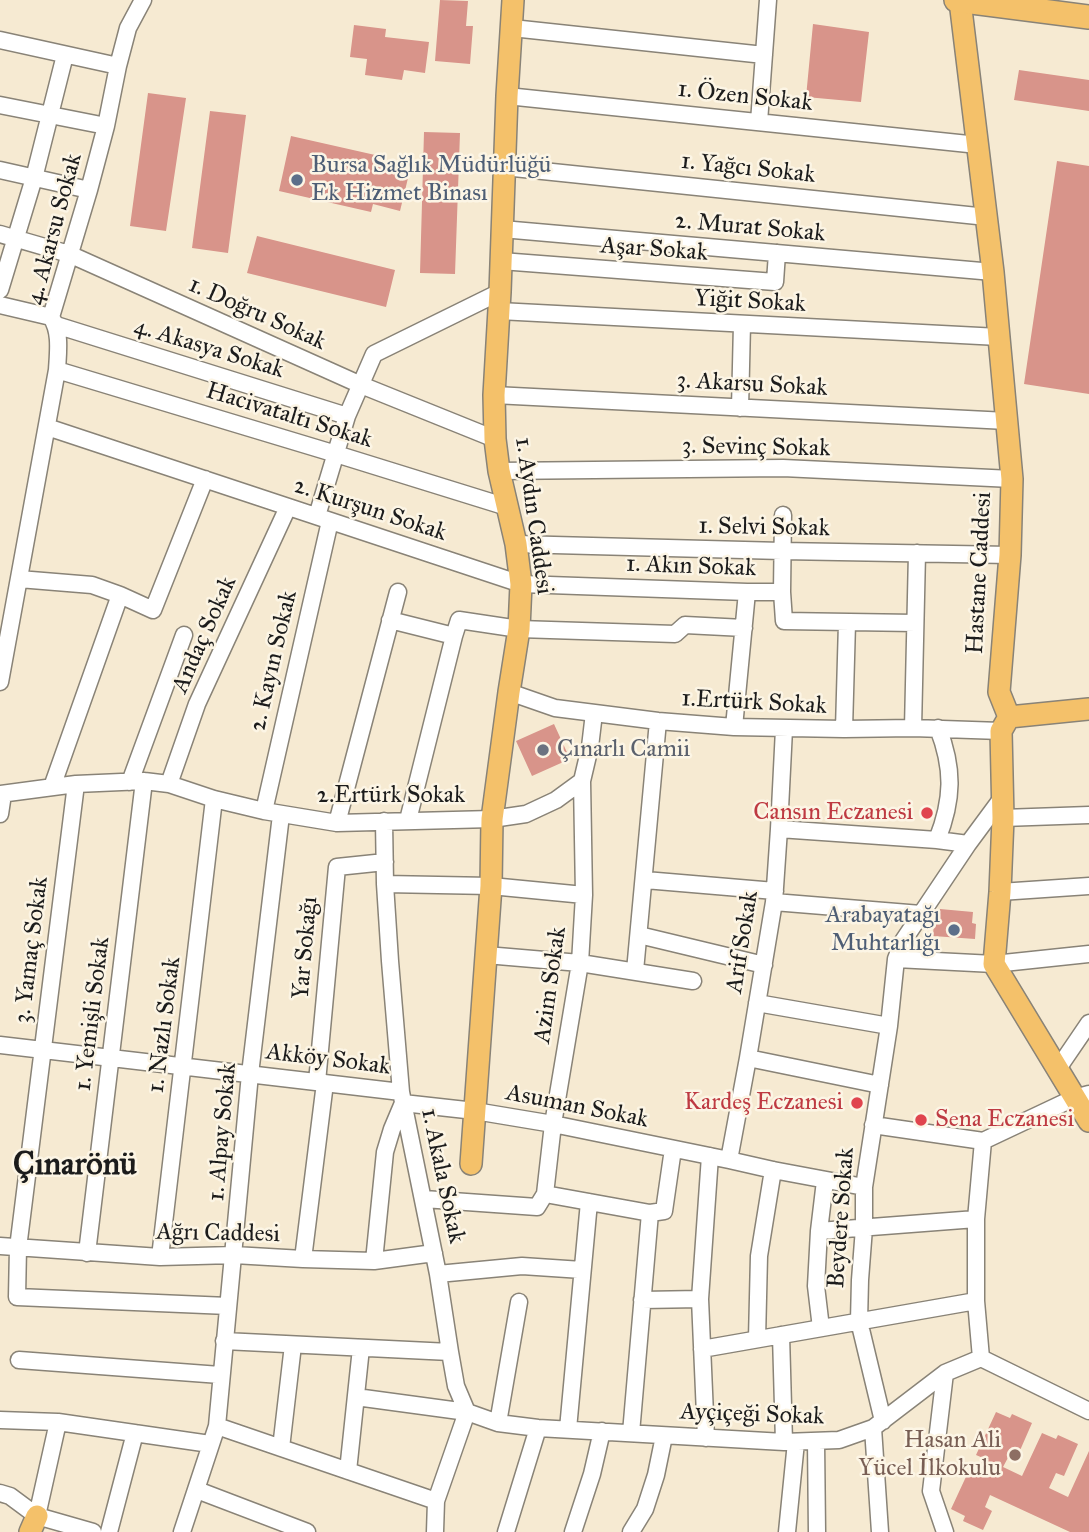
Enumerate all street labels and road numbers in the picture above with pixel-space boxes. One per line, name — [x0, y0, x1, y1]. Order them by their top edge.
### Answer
street label: 1. Özen Sokak — [676, 76, 814, 118]
street label: 1. Yağcı Sokak — [679, 148, 817, 190]
street label: 4. Akarsu Sokak — [21, 150, 89, 308]
street label: 2. Murat Sokak — [674, 207, 826, 249]
street label: Aşar Sokak — [599, 232, 709, 268]
street label: 1. Doğru Sokak — [184, 271, 330, 357]
street label: Yiğit Sokak — [694, 285, 806, 319]
street label: 4. Akasya Sokak — [131, 313, 287, 385]
street label: 3. Akarsu Sokak — [676, 367, 828, 403]
street label: Hacivataltı Sokak — [202, 377, 376, 455]
street label: 3. Sevinç Sokak — [682, 432, 830, 464]
street label: 1. Aydın Caddesi — [508, 435, 558, 597]
street label: 2. Kurşun Sokak — [290, 472, 450, 548]
street label: Hastane Caddesi — [961, 491, 999, 655]
street label: 1. Selvi Sokak — [698, 512, 830, 544]
street label: 1. Akın Sokak — [626, 550, 756, 584]
street label: Andaç Sokak — [166, 572, 244, 698]
street label: 2. Kayın Sokak — [244, 588, 304, 734]
street label: 1.Ertürk Sokak — [681, 685, 827, 721]
street label: 2.Ertürk Sokak — [317, 782, 465, 810]
street label: 3. Yamaç Sokak — [9, 875, 55, 1025]
street label: Arif Sokak — [721, 889, 765, 995]
street label: Yar Sokağı — [287, 895, 325, 1001]
street label: Azim Sokak — [529, 925, 573, 1045]
street label: 1. Yemişli Sokak — [69, 935, 117, 1093]
street label: 1. Nazlı Sokak — [142, 955, 188, 1095]
street label: Akköy Sokak — [264, 1038, 392, 1082]
street label: 1. Alpay Sokak — [203, 1062, 243, 1202]
street label: Asuman Sokak — [503, 1079, 651, 1135]
street label: 1. Akala Sokak — [414, 1106, 470, 1246]
street label: Beydere Sokak — [823, 1147, 861, 1289]
street label: Ağrı Caddesi — [156, 1219, 280, 1249]
street label: Ayçiçeği Sokak — [679, 1398, 825, 1432]

